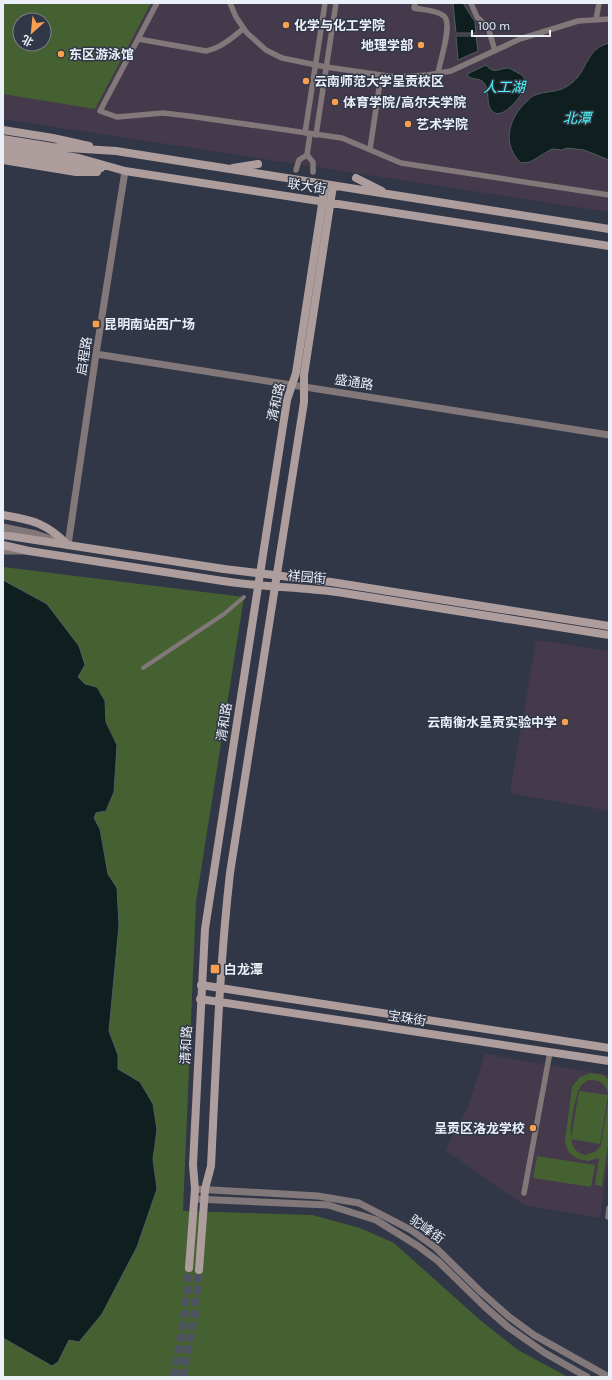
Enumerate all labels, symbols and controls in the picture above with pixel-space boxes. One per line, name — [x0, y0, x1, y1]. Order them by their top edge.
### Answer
north arrow — [12, 12, 52, 52]
scale bar — [472, 12, 550, 38]
place label: 化学与化工学院 — [294, 18, 385, 33]
text: 100 m — [478, 19, 510, 33]
marker: 化学与化工学院 — [281, 20, 291, 30]
text: 北 — [20, 32, 36, 49]
place label: 地理学部 — [361, 38, 413, 53]
marker: 地理学部 — [416, 40, 426, 50]
place label: 东区游泳馆 — [69, 47, 134, 62]
marker: 东区游泳馆 — [56, 49, 66, 59]
place label: 云南师范大学呈贡校区 — [314, 74, 444, 89]
marker: 云南师范大学呈贡校区 — [301, 76, 311, 86]
water label: 人工湖 — [483, 79, 527, 96]
place label: 体育学院/高尔夫学院 — [343, 95, 466, 110]
marker: 体育学院/高尔夫学院 — [330, 97, 340, 107]
water label: 北潭 — [563, 110, 594, 127]
place label: 艺术学院 — [416, 117, 468, 132]
marker: 艺术学院 — [403, 119, 413, 129]
street label: 联大街 — [287, 176, 327, 196]
place label: 昆明南站西广场 — [104, 317, 195, 332]
marker: 昆明南站西广场 — [91, 319, 101, 329]
street label: 启程路 — [74, 336, 94, 376]
street label: 盛通路 — [334, 372, 374, 392]
street label: 清和路 — [264, 381, 288, 423]
street label: 祥园街 — [287, 568, 327, 586]
street label: 清和路 — [214, 702, 234, 742]
place label: 云南衡水呈贡实验中学 — [427, 715, 557, 730]
marker: 云南衡水呈贡实验中学 — [560, 717, 570, 727]
place label: 白龙潭 — [224, 962, 263, 977]
marker: 白龙潭 — [209, 963, 221, 975]
street label: 宝珠街 — [387, 1008, 427, 1028]
street label: 清和路 — [177, 1025, 195, 1065]
place label: 呈贡区洛龙学校 — [434, 1121, 525, 1136]
marker: 呈贡区洛龙学校 — [528, 1123, 538, 1133]
street label: 驼峰街 — [407, 1212, 447, 1246]

